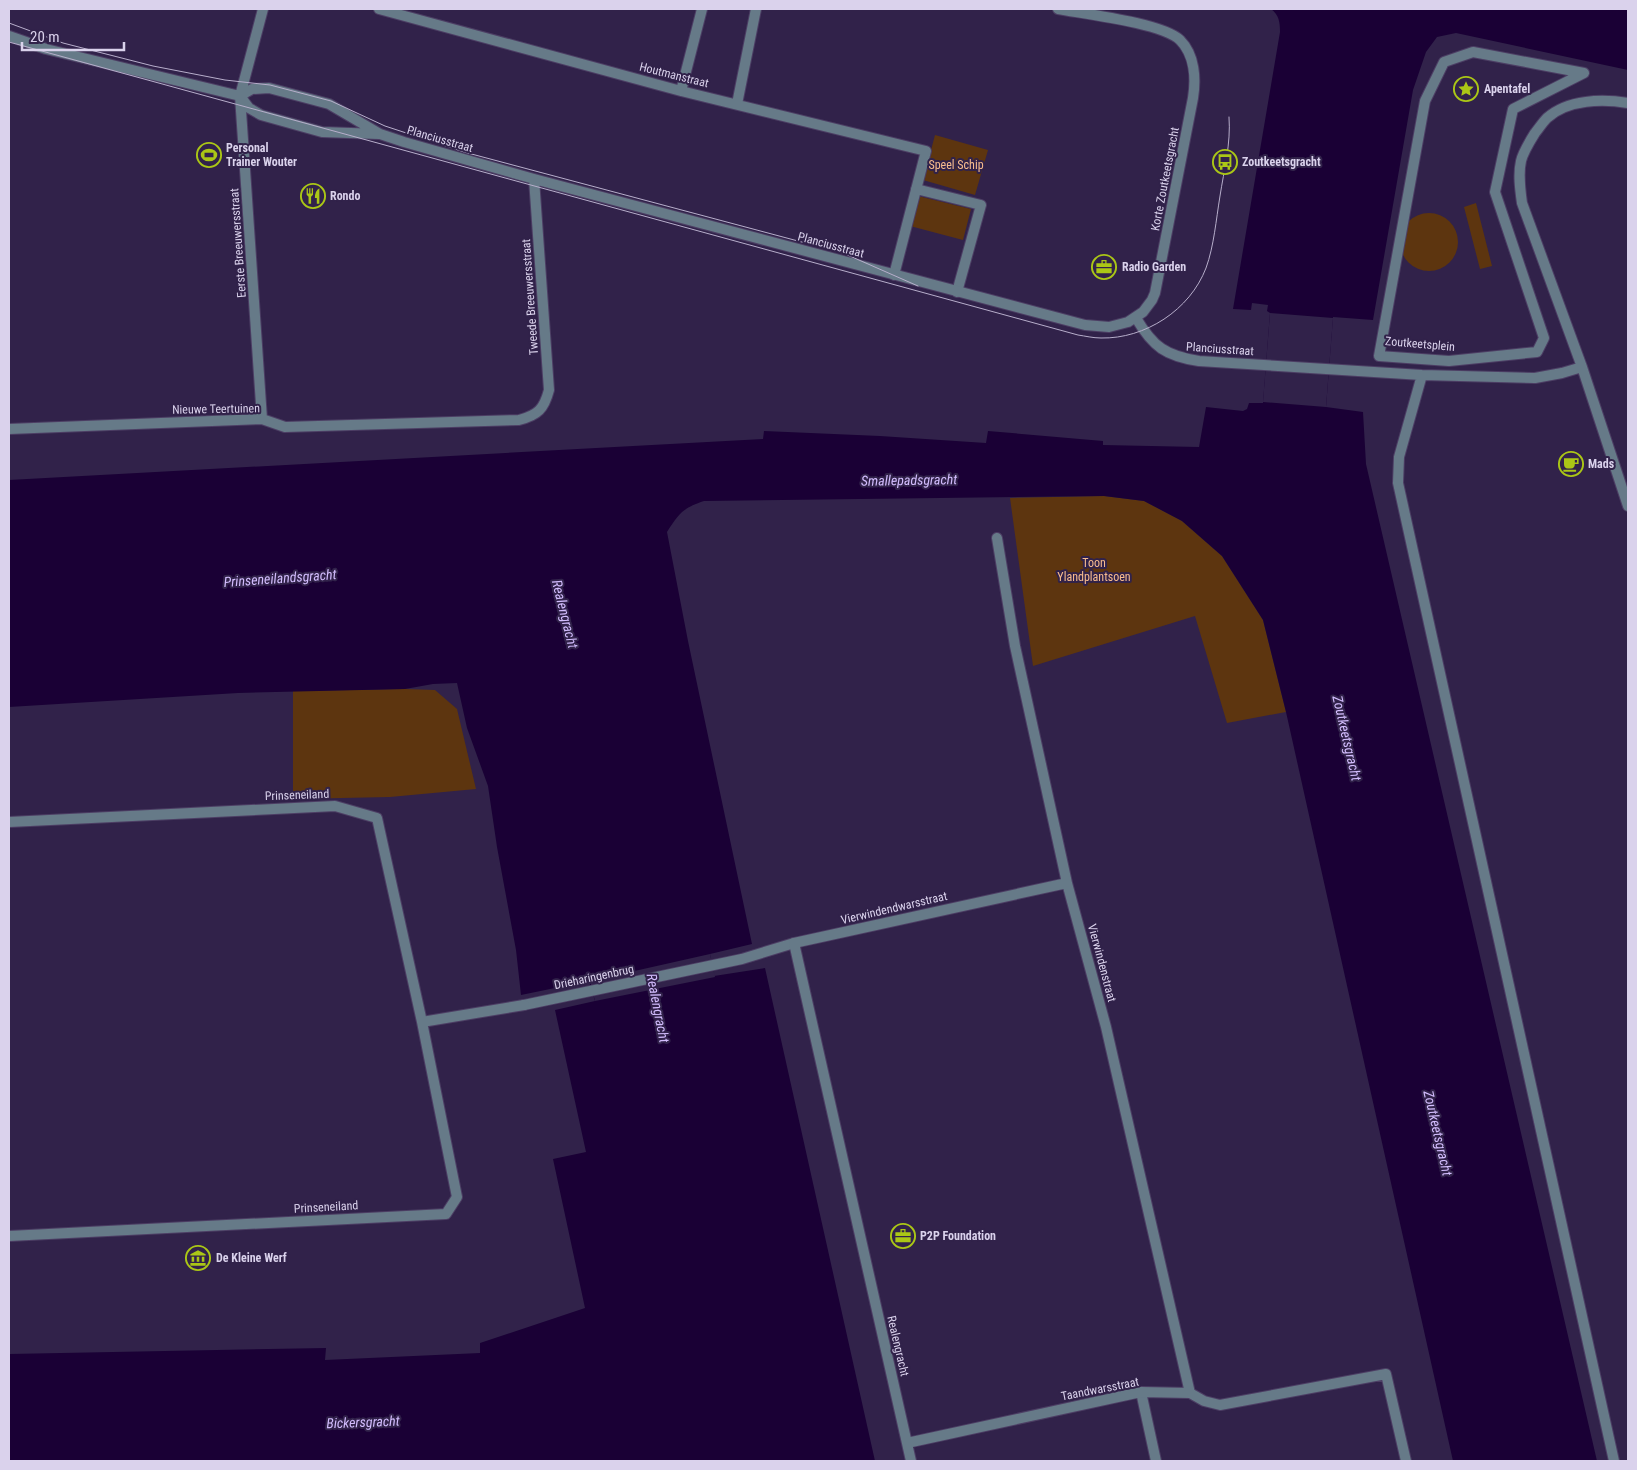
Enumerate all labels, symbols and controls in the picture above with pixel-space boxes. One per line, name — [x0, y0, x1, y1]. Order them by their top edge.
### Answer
scale bar — [22, 20, 125, 52]
text: 20 m — [30, 28, 60, 46]
street label: Houtmanstraat — [638, 60, 711, 90]
place icon: Apentafel — [1453, 76, 1479, 102]
place label: Apentafel — [1484, 82, 1530, 96]
street label: Planciusstraat — [405, 123, 475, 155]
street label: Korte Zoutkeetsgracht — [1148, 126, 1182, 232]
place label: Personal Trainer Wouter — [226, 141, 297, 169]
sports icon: Personal Trainer Wouter — [196, 142, 222, 168]
bus stop icon: Zoutkeetsgracht — [1212, 149, 1238, 175]
place label: Zoutkeetsgracht — [1242, 155, 1321, 169]
park label: Speel Schip — [928, 158, 984, 172]
restaurant icon: Rondo — [300, 183, 326, 209]
street label: Eerste Breeuwersstraat — [227, 187, 249, 298]
place label: Rondo — [330, 189, 360, 203]
street label: Planciusstraat — [796, 229, 866, 261]
street label: Tweede Breeuwersstraat — [519, 238, 541, 356]
office icon: Radio Garden — [1091, 254, 1117, 280]
place label: Radio Garden — [1122, 260, 1186, 274]
street label: Zoutkeetsplein — [1385, 334, 1456, 354]
street label: Planciusstraat — [1186, 340, 1255, 358]
street label: Nieuwe Teertuinen — [172, 401, 260, 417]
cafe icon: Mads — [1558, 451, 1584, 477]
place label: Mads — [1588, 457, 1615, 471]
water label: Smallepadsgracht — [861, 471, 958, 489]
park label: Toon Ylandplantsoen — [1057, 556, 1131, 584]
water label: Prinseneilandsgracht — [223, 566, 338, 590]
water label: Realengracht — [549, 578, 581, 651]
water label: Zoutkeetsgracht — [1329, 693, 1365, 783]
street label: Prinseneiland — [265, 787, 329, 803]
street label: Vierwindendwarsstraat — [839, 889, 949, 927]
street label: Vierwindenstraat — [1085, 922, 1119, 1004]
street label: Drieharingenbrug — [553, 962, 635, 992]
water label: Realengracht — [643, 972, 673, 1045]
water label: Zoutkeetsgracht — [1420, 1088, 1456, 1178]
street label: Prinseneiland — [293, 1198, 359, 1216]
office icon: P2P Foundation — [890, 1223, 916, 1249]
place label: P2P Foundation — [920, 1229, 996, 1243]
museum icon: De Kleine Werf — [185, 1245, 211, 1271]
place label: De Kleine Werf — [216, 1251, 287, 1265]
street label: Realengracht — [884, 1314, 912, 1378]
street label: Taandwarsstraat — [1060, 1375, 1141, 1403]
water label: Bickersgracht — [326, 1413, 401, 1431]

